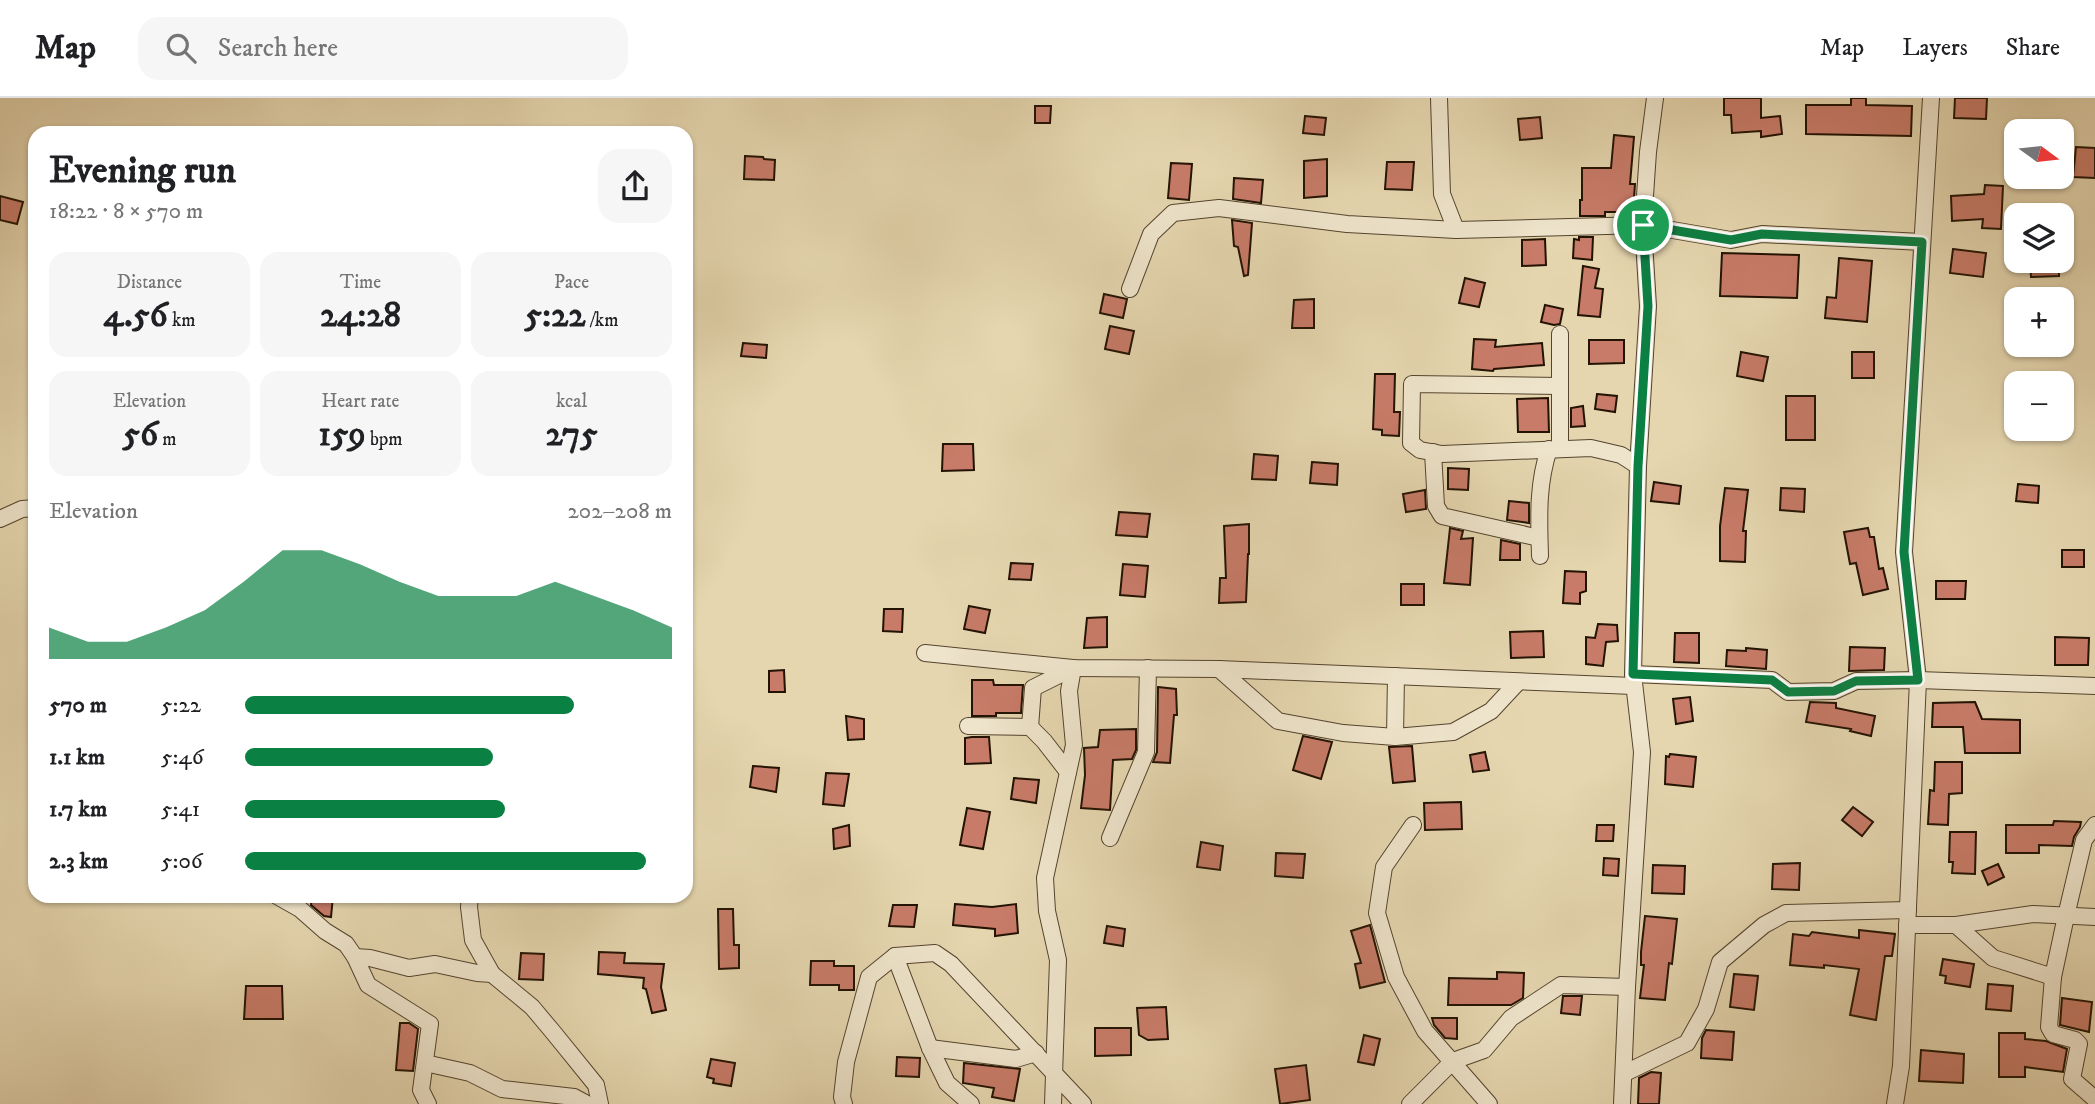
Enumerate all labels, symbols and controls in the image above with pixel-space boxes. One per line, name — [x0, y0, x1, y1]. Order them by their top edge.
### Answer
search box — [138, 17, 628, 80]
text: Map — [35, 28, 96, 69]
icon: search — [162, 29, 200, 67]
text: Search here — [218, 32, 338, 65]
text: Map — [1820, 33, 1864, 63]
text: Layers — [1902, 33, 1968, 63]
text: Share — [2006, 33, 2060, 63]
north arrow — [2004, 119, 2074, 189]
map controls — [2004, 119, 2074, 441]
text: Evening run — [49, 147, 236, 195]
button: share — [598, 149, 672, 223]
pin — [1613, 195, 1673, 255]
text: 18:22 · 8 × 570 m — [49, 197, 203, 226]
button: layers — [2004, 203, 2074, 273]
icon: arrive — [1624, 206, 1662, 244]
text: Distance — [117, 271, 182, 294]
text: Time — [340, 271, 381, 294]
text: Pace — [554, 271, 589, 294]
button: + — [2004, 287, 2074, 357]
text: 4.56 — [103, 294, 168, 338]
text: 24:28 — [320, 294, 401, 338]
text: 5:22 — [525, 294, 585, 338]
text: km — [168, 309, 196, 332]
text: /km — [585, 309, 618, 332]
button: − — [2004, 371, 2074, 441]
text: Elevation — [113, 390, 186, 413]
text: Heart rate — [322, 390, 399, 413]
text: kcal — [556, 390, 587, 413]
text: 56 — [123, 413, 158, 457]
text: 159 — [318, 413, 366, 457]
text: 275 — [545, 413, 598, 457]
text: m — [158, 428, 176, 451]
text: bpm — [366, 428, 403, 451]
text: Elevation — [49, 497, 138, 526]
text: 202–208 m — [568, 497, 672, 526]
text: 570 m — [49, 691, 107, 720]
text: 5:22 — [161, 691, 201, 720]
text: 1.1 km — [49, 743, 105, 772]
text: 5:46 — [161, 743, 204, 772]
text: 1.7 km — [49, 795, 107, 824]
text: 5:41 — [161, 795, 200, 824]
text: 2.3 km — [49, 847, 108, 876]
text: 5:06 — [161, 847, 203, 876]

